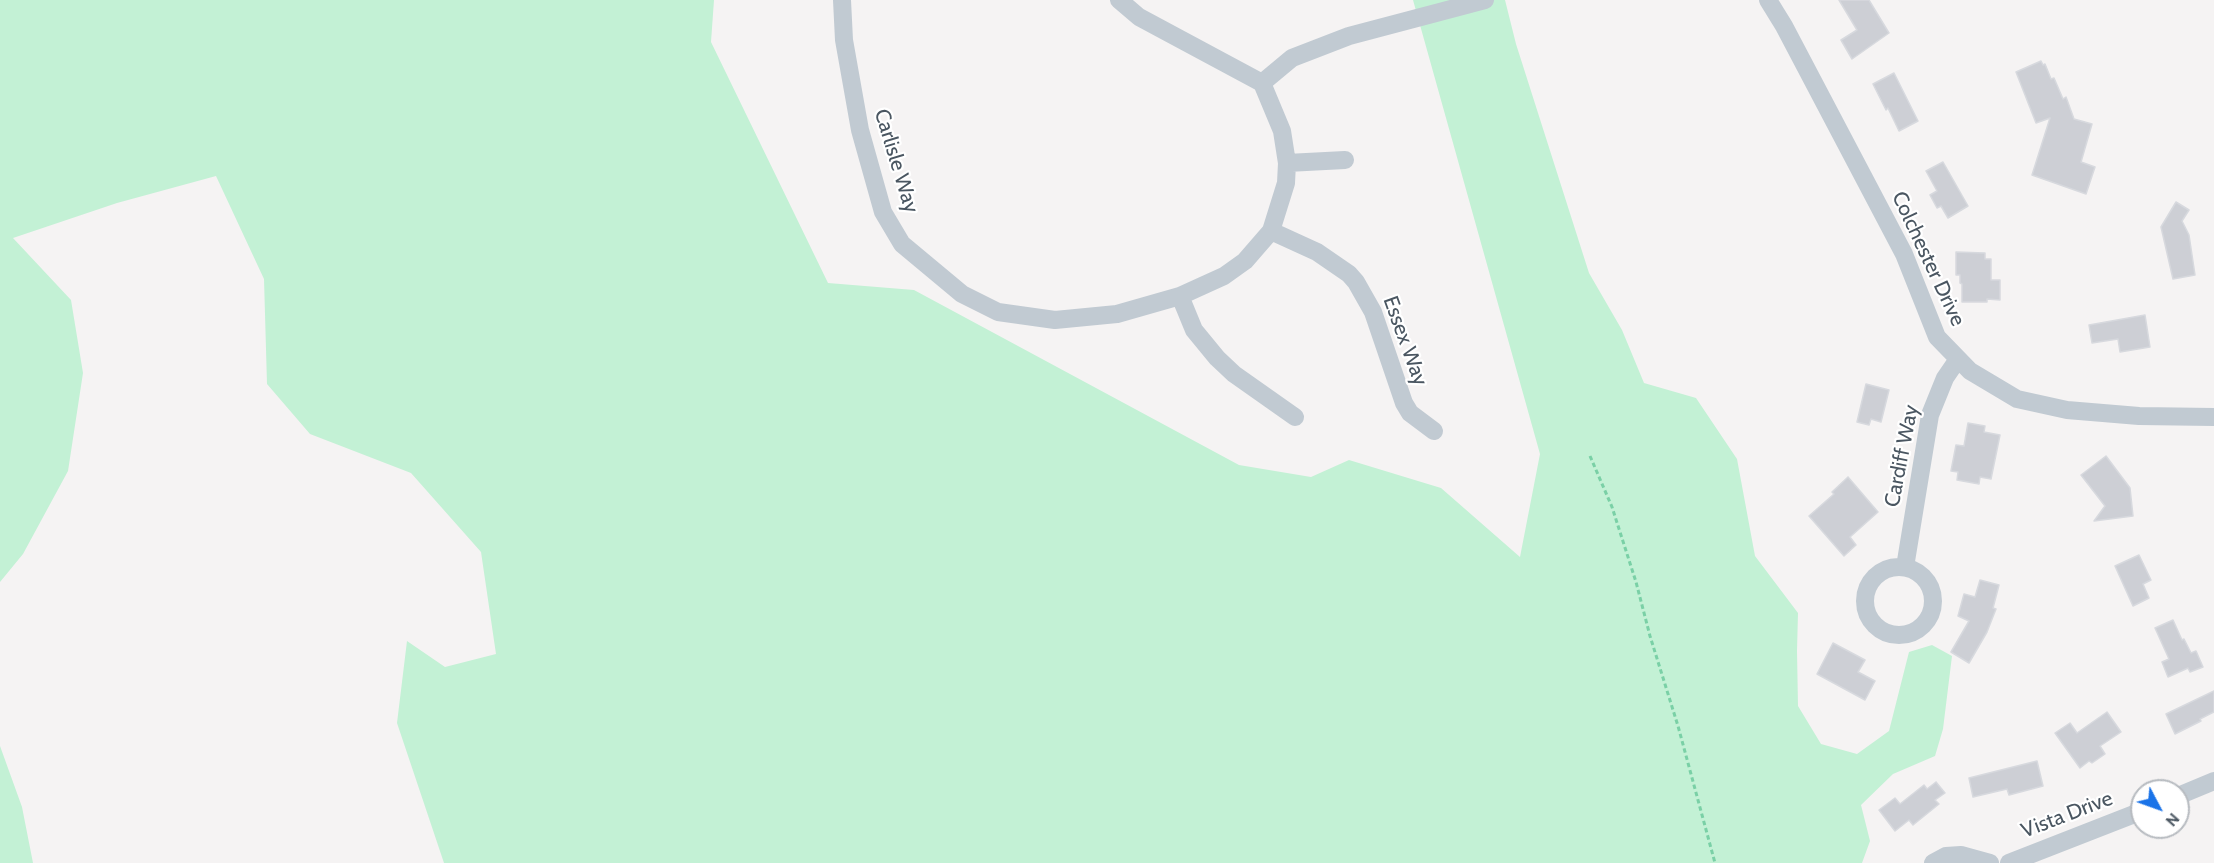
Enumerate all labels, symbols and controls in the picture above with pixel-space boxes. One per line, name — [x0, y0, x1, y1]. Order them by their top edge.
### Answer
street label: Carlisle Way — [868, 106, 924, 216]
street label: Colchester Drive — [1886, 188, 1970, 330]
street label: Essex Way — [1377, 293, 1433, 389]
street label: Cardiff Way — [1880, 403, 1924, 509]
north arrow — [2130, 779, 2190, 839]
street label: Vista Drive — [2018, 786, 2116, 844]
text: N — [2162, 809, 2183, 830]

